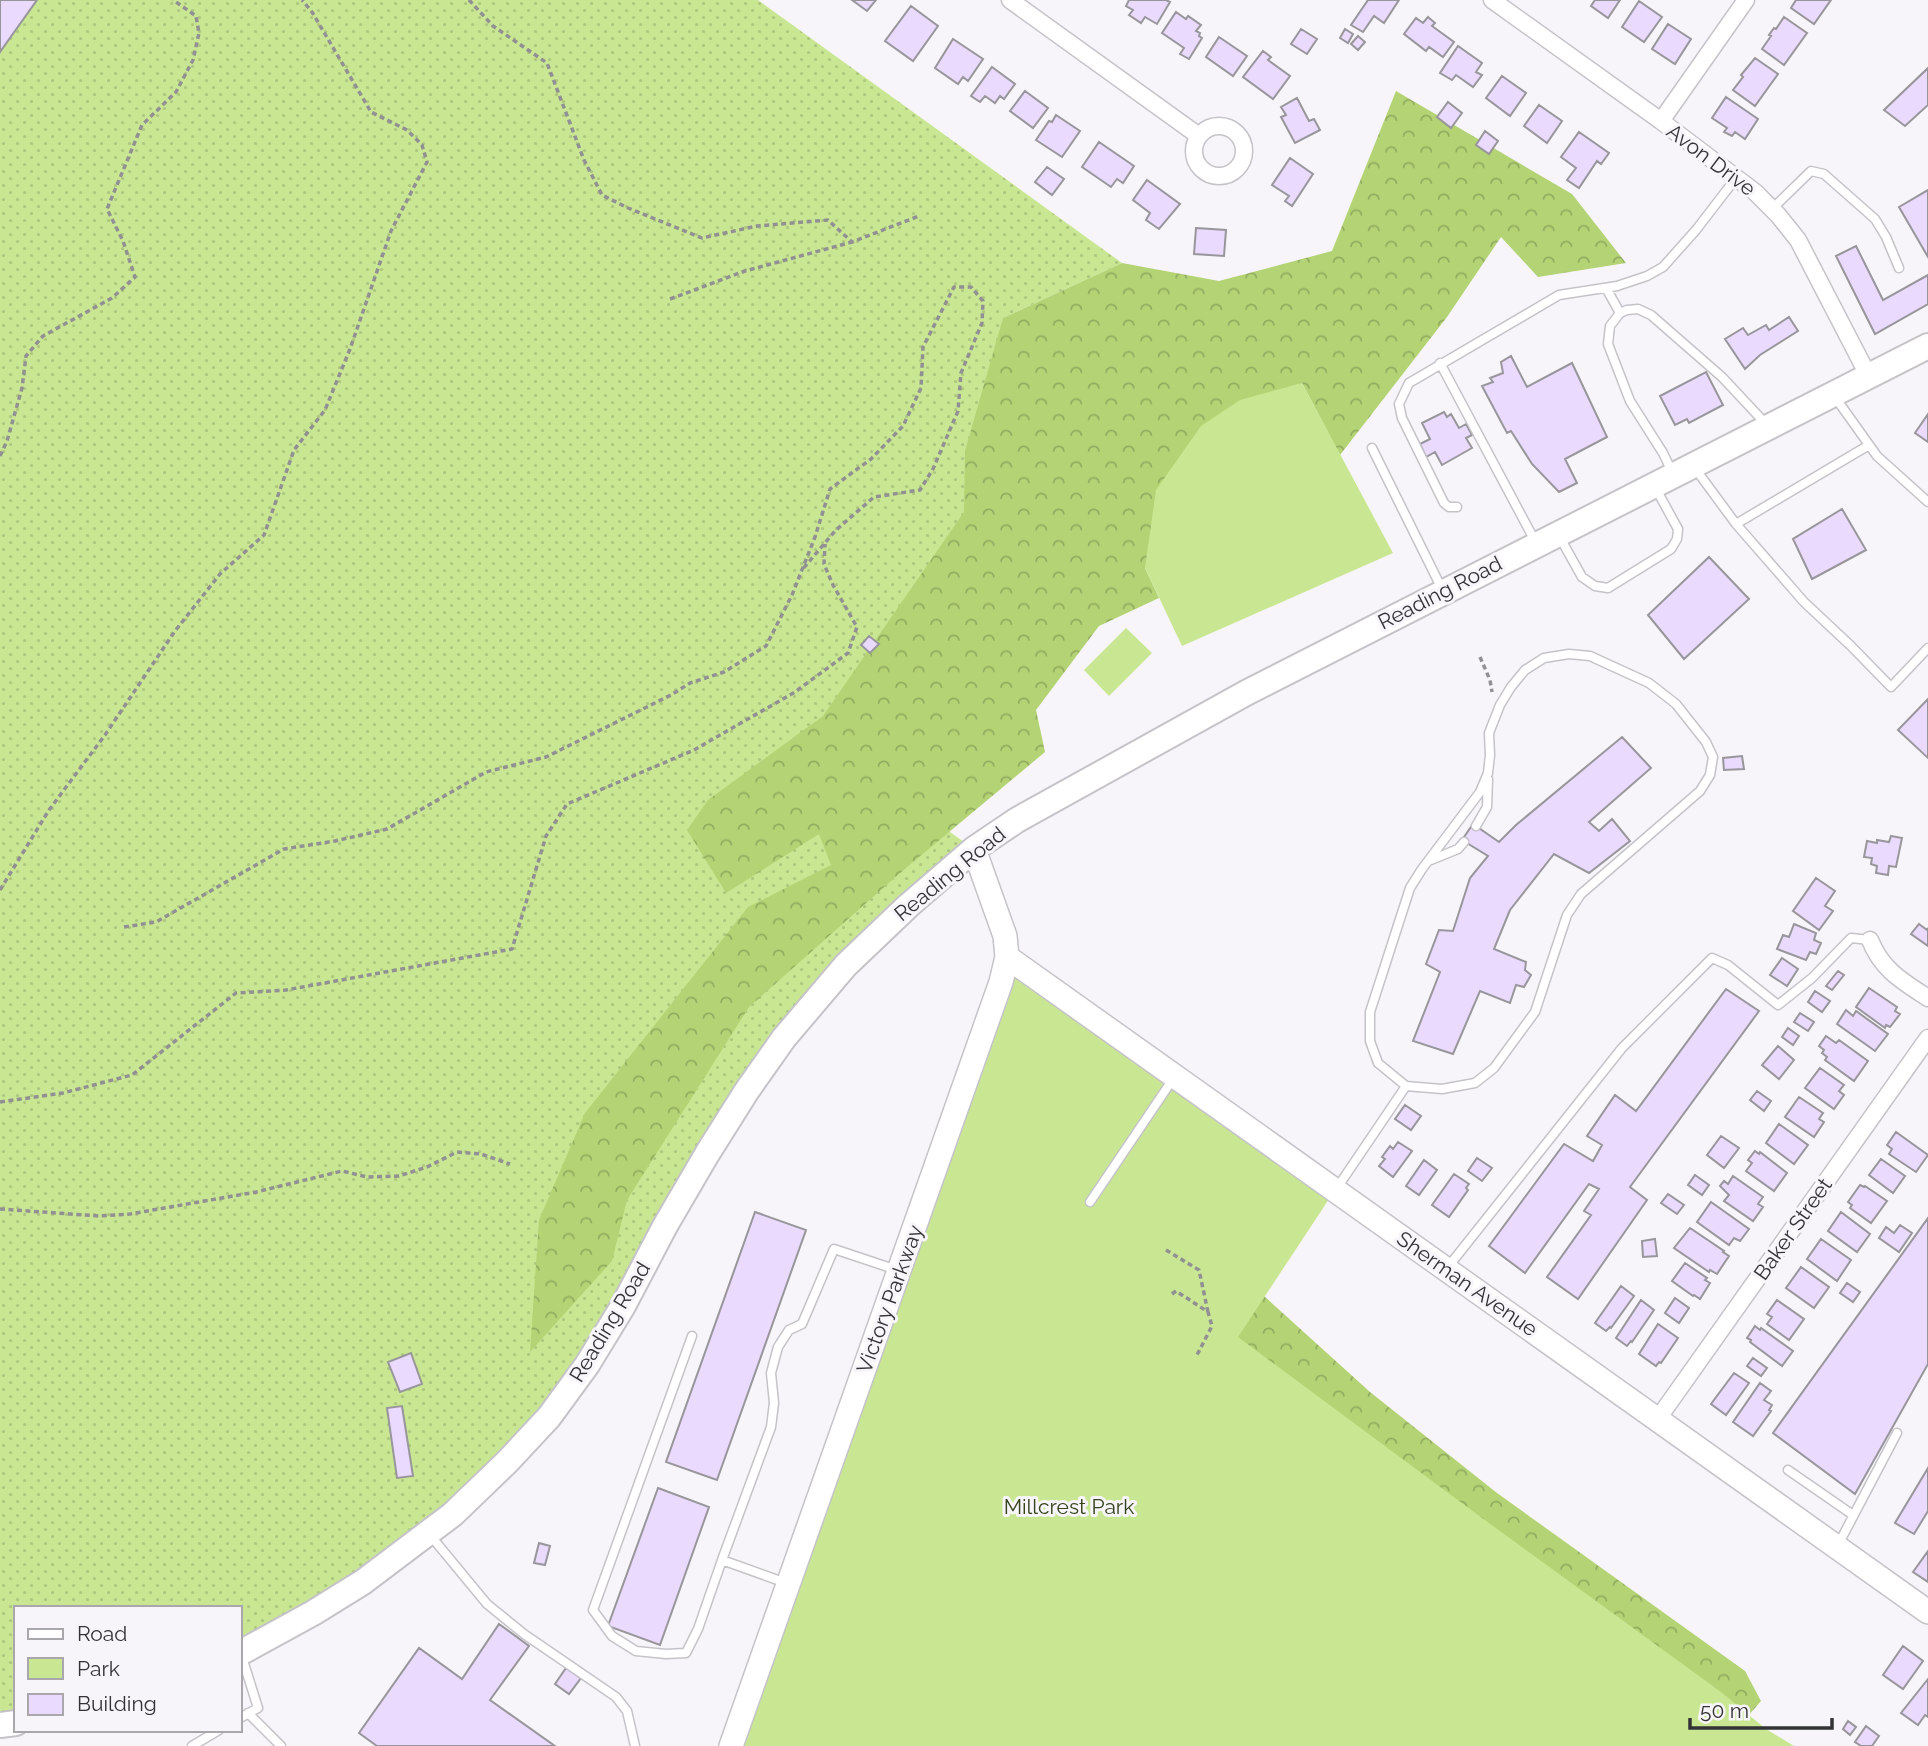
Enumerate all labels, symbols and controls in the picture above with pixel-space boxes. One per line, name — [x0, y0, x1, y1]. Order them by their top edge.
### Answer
street label: Avon Drive — [1662, 118, 1761, 201]
street label: Reading Road — [1374, 551, 1506, 635]
street label: Reading Road — [889, 821, 1010, 926]
street label: Baker Street — [1748, 1173, 1837, 1285]
street label: Victory Parkway — [851, 1222, 928, 1376]
street label: Sherman Avenue — [1392, 1226, 1542, 1341]
street label: Reading Road — [564, 1257, 655, 1386]
park label: Millcrest Park — [1004, 1494, 1134, 1519]
legend — [14, 1606, 242, 1732]
text: Road — [77, 1621, 127, 1646]
text: Park — [77, 1656, 120, 1681]
scale bar — [1690, 1686, 1832, 1730]
text: Building — [77, 1691, 157, 1716]
text: 50 m — [1700, 1698, 1749, 1723]

